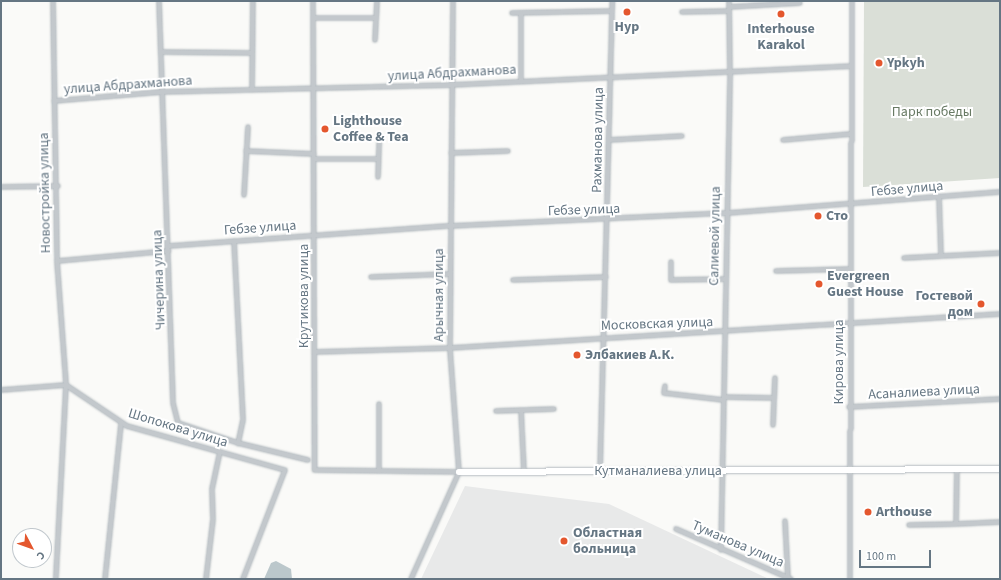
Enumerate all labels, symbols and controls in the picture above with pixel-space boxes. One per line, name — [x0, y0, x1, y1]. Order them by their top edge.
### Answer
marker: Нур — [622, 7, 632, 17]
marker: Interhouse Karakol — [776, 9, 786, 19]
place label: Нур — [615, 19, 639, 35]
place label: Interhouse Karakol — [747, 21, 815, 54]
place label: Ypkyh — [887, 55, 925, 71]
marker: Ypkyh — [874, 58, 884, 68]
street label: улица Абдрахманова — [387, 61, 517, 85]
street label: улица Абдрахманова — [63, 72, 193, 98]
street label: Рахманова улица — [589, 87, 607, 193]
park label: Парк победы — [892, 104, 972, 120]
place label: Lighthouse Coffee & Tea — [333, 113, 409, 146]
marker: Lighthouse Coffee & Tea — [320, 124, 330, 134]
street label: Новостройка улица — [36, 133, 54, 253]
street label: Гебзе улица — [870, 177, 944, 201]
street label: Салиевой улица — [706, 186, 724, 286]
street label: Гебзе улица — [547, 200, 621, 220]
place label: Сто — [826, 208, 848, 224]
marker: Сто — [813, 211, 823, 221]
street label: Гебзе улица — [223, 217, 297, 239]
street label: Чичерина улица — [149, 229, 169, 331]
street label: Крутикова улица — [296, 244, 312, 348]
street label: Арычная улица — [431, 248, 447, 342]
place label: Evergreen Guest House — [827, 268, 904, 300]
marker: Evergreen Guest House — [814, 279, 824, 289]
place label: Гостевой дом — [916, 288, 973, 320]
marker: Гостевой дом — [976, 299, 986, 309]
street label: Московская улица — [601, 314, 713, 334]
street label: Кирова улица — [831, 319, 847, 405]
place label: Элбакиев А.К. — [585, 347, 674, 363]
marker: Элбакиев А.К. — [572, 350, 582, 360]
street label: Асаналиева улица — [868, 381, 980, 403]
street label: Шопокова улица — [126, 405, 230, 451]
street label: Кутманалиева улица — [594, 463, 722, 479]
place label: Arthouse — [876, 504, 932, 520]
marker: Arthouse — [863, 507, 873, 517]
street label: Туманова улица — [689, 517, 787, 571]
place label: Областная больница — [573, 525, 642, 558]
north arrow — [12, 528, 52, 568]
marker: Областная больница — [558, 535, 570, 547]
scale bar — [861, 542, 933, 568]
text: С — [33, 548, 48, 563]
text: 100 m — [866, 548, 896, 565]

